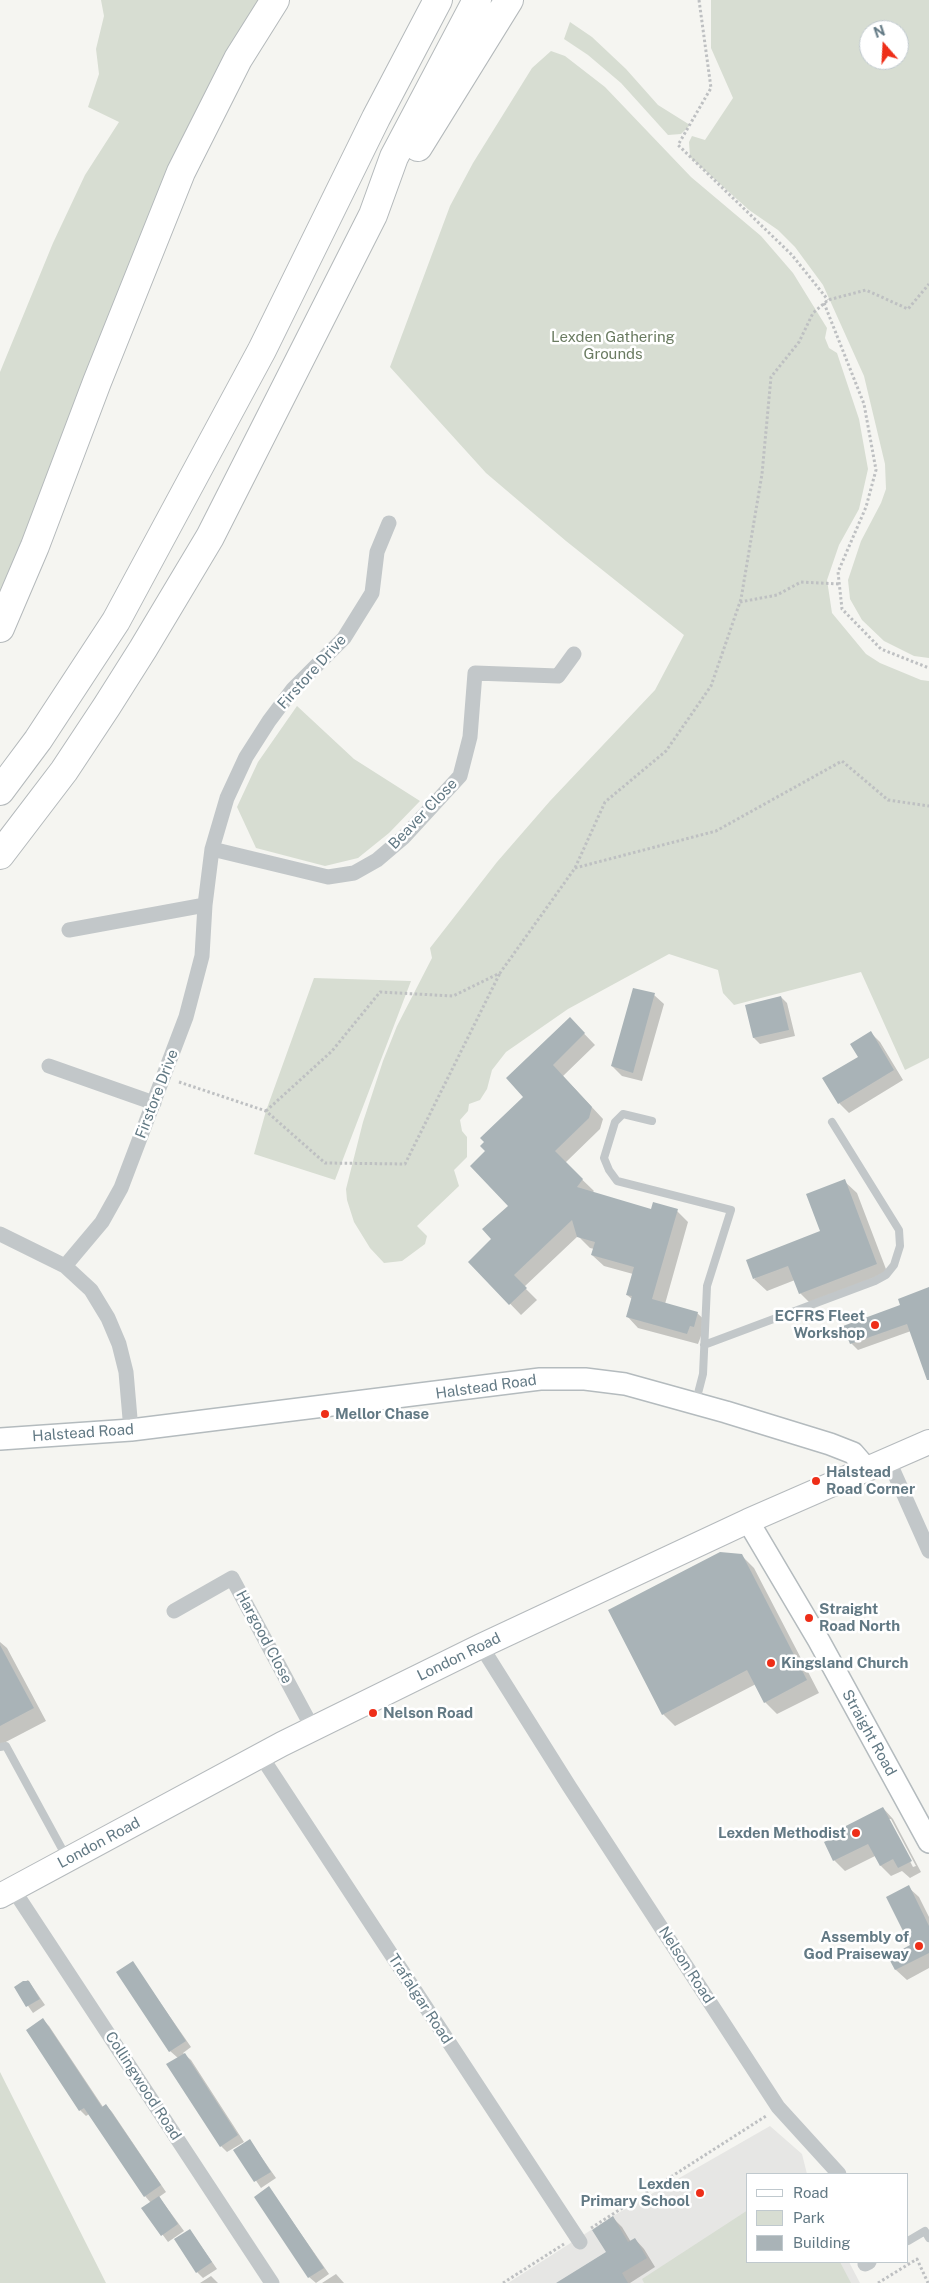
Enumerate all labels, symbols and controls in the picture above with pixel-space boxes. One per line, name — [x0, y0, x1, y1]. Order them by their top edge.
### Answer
north arrow — [859, 20, 909, 70]
text: N — [872, 22, 887, 41]
park label: Lexden Gathering Grounds — [551, 328, 675, 363]
street label: Firstore Drive — [274, 631, 350, 713]
street label: Beaver Close — [385, 775, 461, 853]
street label: Firstore Drive — [132, 1047, 182, 1141]
place label: ECFRS Fleet Workshop — [775, 1307, 865, 1342]
marker: ECFRS Fleet Workshop — [869, 1319, 881, 1331]
street label: Halstead Road — [434, 1371, 538, 1403]
place label: Mellor Chase — [335, 1405, 429, 1423]
marker: Mellor Chase — [319, 1408, 331, 1420]
street label: Halstead Road — [32, 1420, 134, 1446]
place label: Halstead Road Corner — [826, 1463, 915, 1498]
marker: Halstead Road Corner — [810, 1475, 822, 1487]
street label: Hargood Close — [232, 1587, 296, 1687]
place label: Straight Road North — [819, 1600, 900, 1635]
marker: Straight Road North — [803, 1612, 815, 1624]
street label: London Road — [414, 1629, 504, 1685]
place label: Kingsland Church — [781, 1654, 908, 1672]
marker: Kingsland Church — [765, 1657, 777, 1669]
street label: Straight Road — [838, 1687, 900, 1779]
place label: Nelson Road — [383, 1704, 473, 1722]
marker: Nelson Road — [367, 1707, 379, 1719]
street label: London Road — [55, 1814, 143, 1872]
place label: Lexden Methodist — [718, 1824, 846, 1842]
marker: Lexden Methodist — [850, 1827, 862, 1839]
street label: Nelson Road — [655, 1923, 717, 2007]
place label: Assembly of God Praiseway — [804, 1928, 909, 1963]
marker: Assembly of God Praiseway — [913, 1940, 925, 1952]
street label: Trafalgar Road — [384, 1951, 456, 2047]
street label: Collingwood Road — [101, 2028, 185, 2144]
legend — [746, 2173, 909, 2263]
place label: Lexden Primary School — [580, 2175, 690, 2210]
text: Road — [793, 2184, 829, 2201]
marker: Lexden Primary School — [694, 2187, 706, 2199]
text: Park — [793, 2209, 825, 2226]
text: Building — [793, 2234, 851, 2251]

